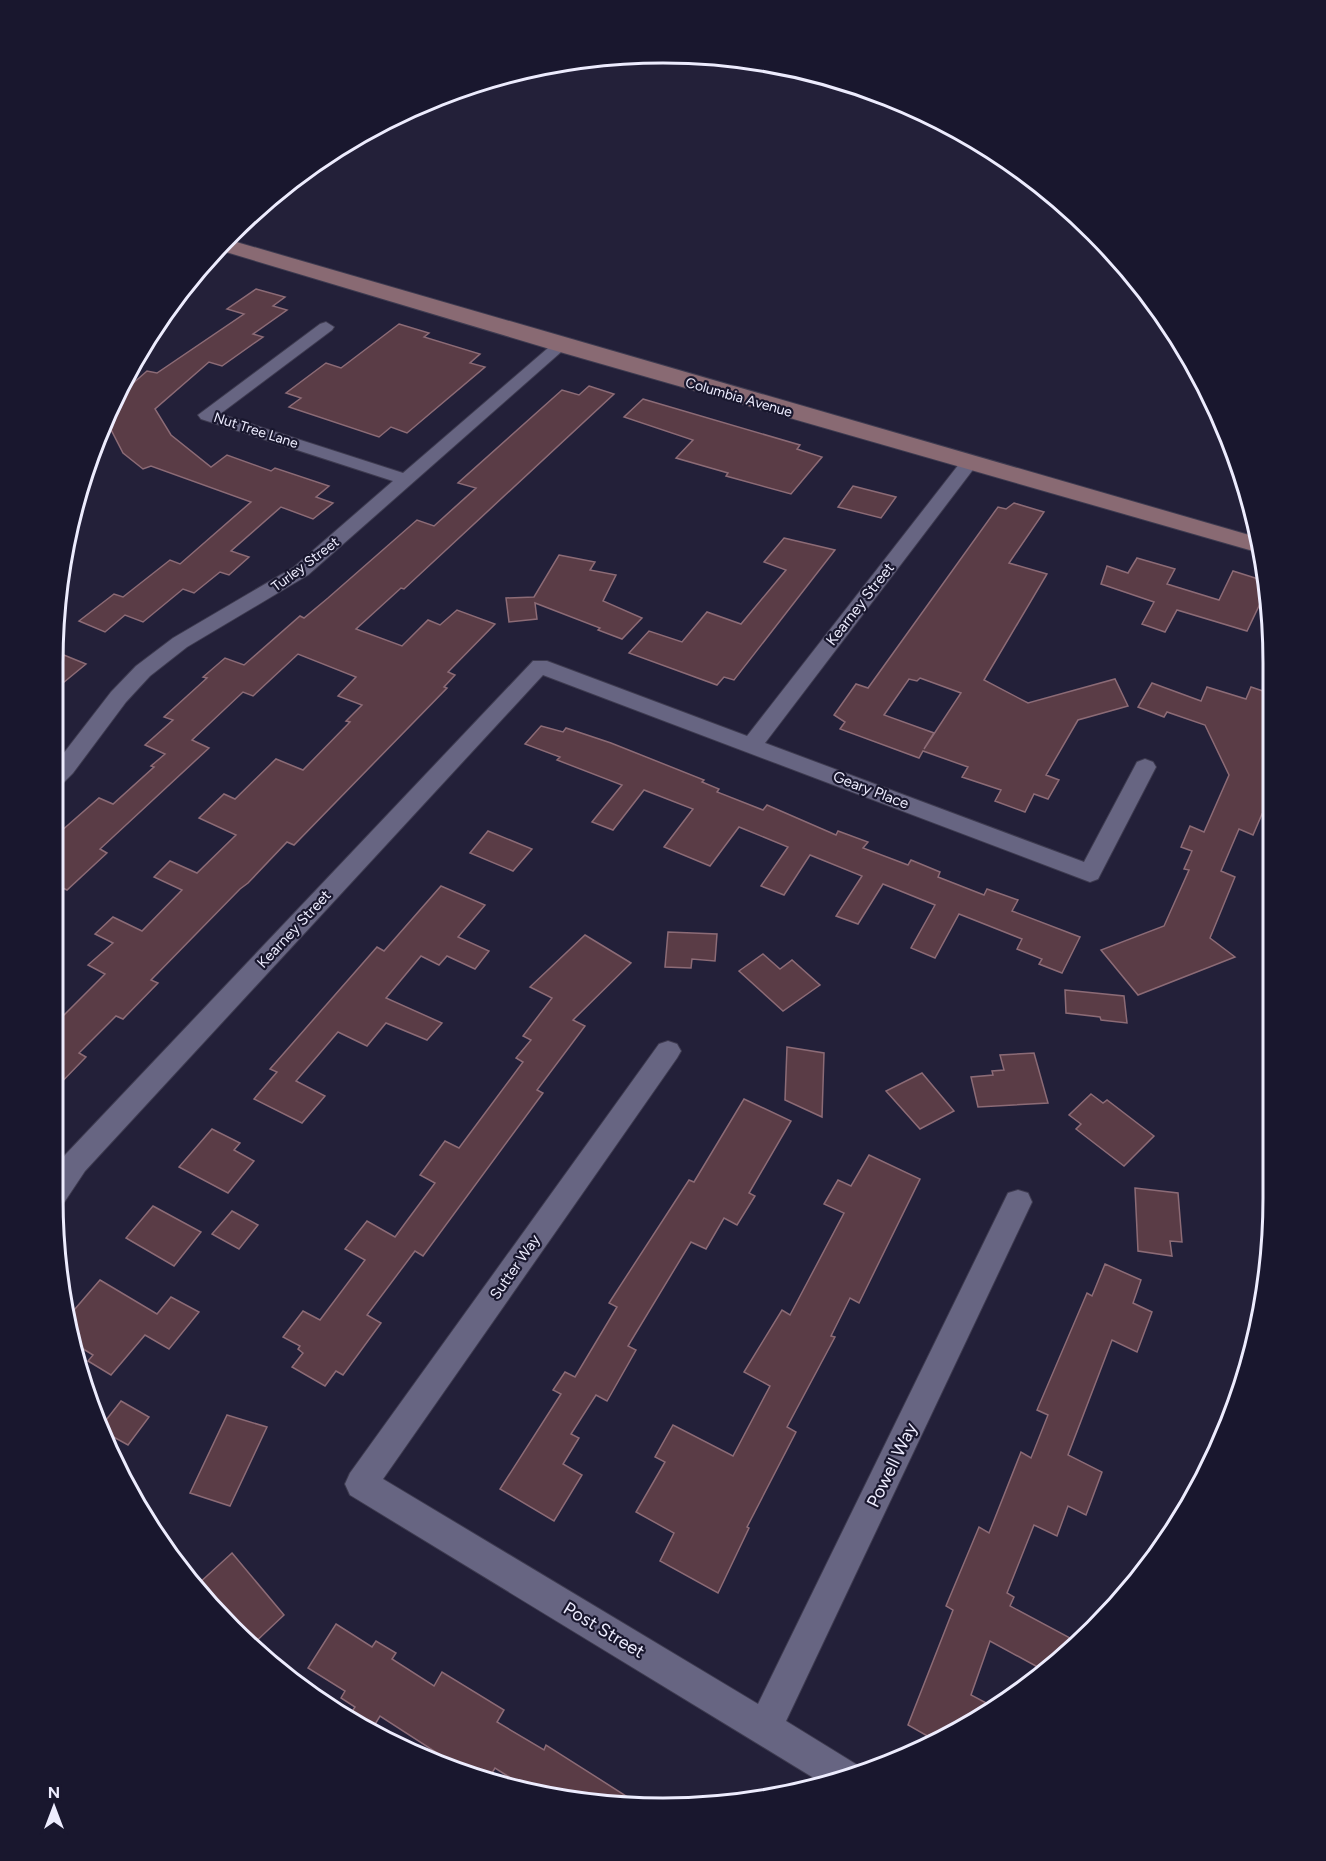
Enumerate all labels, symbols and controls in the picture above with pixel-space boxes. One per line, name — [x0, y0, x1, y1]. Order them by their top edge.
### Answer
street label: Columbia Avenue — [683, 374, 795, 421]
street label: Nut Tree Lane — [211, 409, 301, 452]
street label: Turley Street — [268, 533, 342, 595]
street label: Kearney Street — [822, 559, 898, 649]
street label: Geary Place — [830, 767, 912, 813]
street label: Kearney Street — [253, 886, 335, 972]
street label: Sutter Way — [486, 1231, 544, 1303]
street label: Powell Way — [862, 1419, 922, 1511]
street label: Post Street — [559, 1597, 649, 1663]
north arrow — [24, 1777, 84, 1837]
text: N — [48, 1783, 60, 1802]

